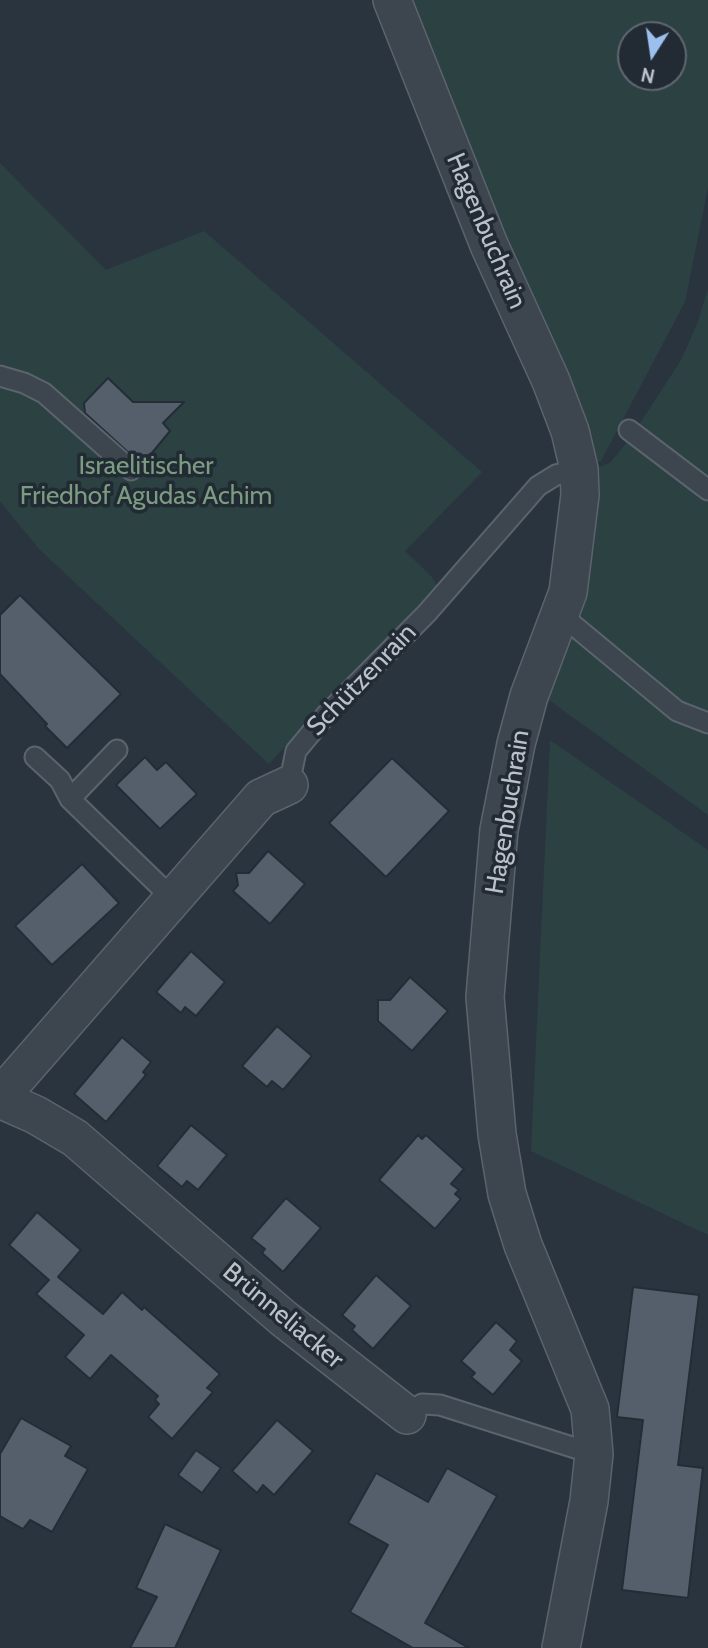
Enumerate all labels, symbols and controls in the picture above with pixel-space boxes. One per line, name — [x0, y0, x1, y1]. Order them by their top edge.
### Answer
north arrow — [617, 21, 687, 91]
text: N — [639, 62, 657, 88]
street label: Hagenbuchrain — [439, 149, 533, 313]
park label: Israelitischer Friedhof Agudas Achim — [20, 450, 272, 512]
street label: Schützenrain — [301, 617, 423, 743]
street label: Hagenbuchrain — [480, 728, 536, 896]
street label: Brünneliacker — [216, 1256, 350, 1376]

